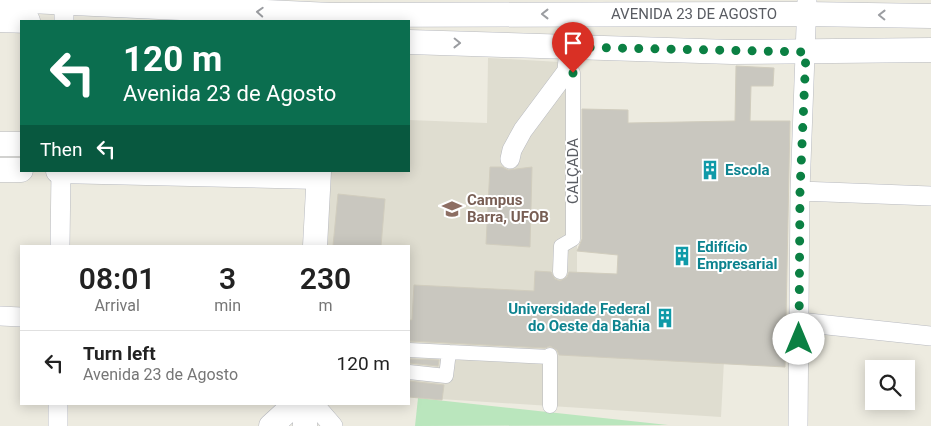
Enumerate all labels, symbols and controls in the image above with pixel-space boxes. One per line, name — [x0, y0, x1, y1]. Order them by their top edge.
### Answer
street label: AVENIDA 23 DE AGOSTO — [611, 5, 777, 23]
one-way arrow — [256, 6, 264, 17]
one-way arrow — [541, 9, 548, 19]
one-way arrow — [878, 10, 886, 20]
pin — [552, 22, 594, 73]
icon: arrive — [559, 29, 587, 57]
one-way arrow — [454, 38, 462, 49]
text: 120 m — [123, 39, 222, 80]
icon: left — [40, 40, 105, 105]
text: Avenida 23 de Agosto — [123, 81, 336, 106]
icon: left — [92, 135, 120, 163]
text: Then — [40, 138, 82, 161]
street label: CALÇADA — [564, 138, 582, 204]
building icon: Escola — [699, 159, 721, 181]
place label: Escola — [725, 161, 769, 179]
place label: Campus Barra, UFOB — [467, 191, 549, 226]
school or university icon: Campus Barra, UFOB — [441, 198, 463, 220]
place label: Edifício Empresarial — [697, 238, 778, 273]
building icon: Edifício Empresarial — [671, 245, 693, 267]
text: 08:01 — [79, 261, 156, 296]
text: 3 — [219, 261, 236, 296]
text: 230 — [300, 261, 351, 296]
text: Arrival — [94, 296, 140, 315]
text: min — [214, 296, 241, 315]
text: m — [318, 296, 333, 315]
place label: Universidade Federal do Oeste da Bahia — [508, 300, 650, 335]
building icon: Universidade Federal do Oeste da Bahia — [654, 307, 676, 329]
position arrow — [772, 312, 824, 364]
text: Turn left — [83, 342, 156, 365]
icon: left — [40, 349, 68, 377]
text: 120 m — [337, 352, 390, 375]
map controls — [865, 360, 915, 410]
button: search — [865, 360, 915, 410]
text: Avenida 23 de Agosto — [83, 365, 238, 384]

